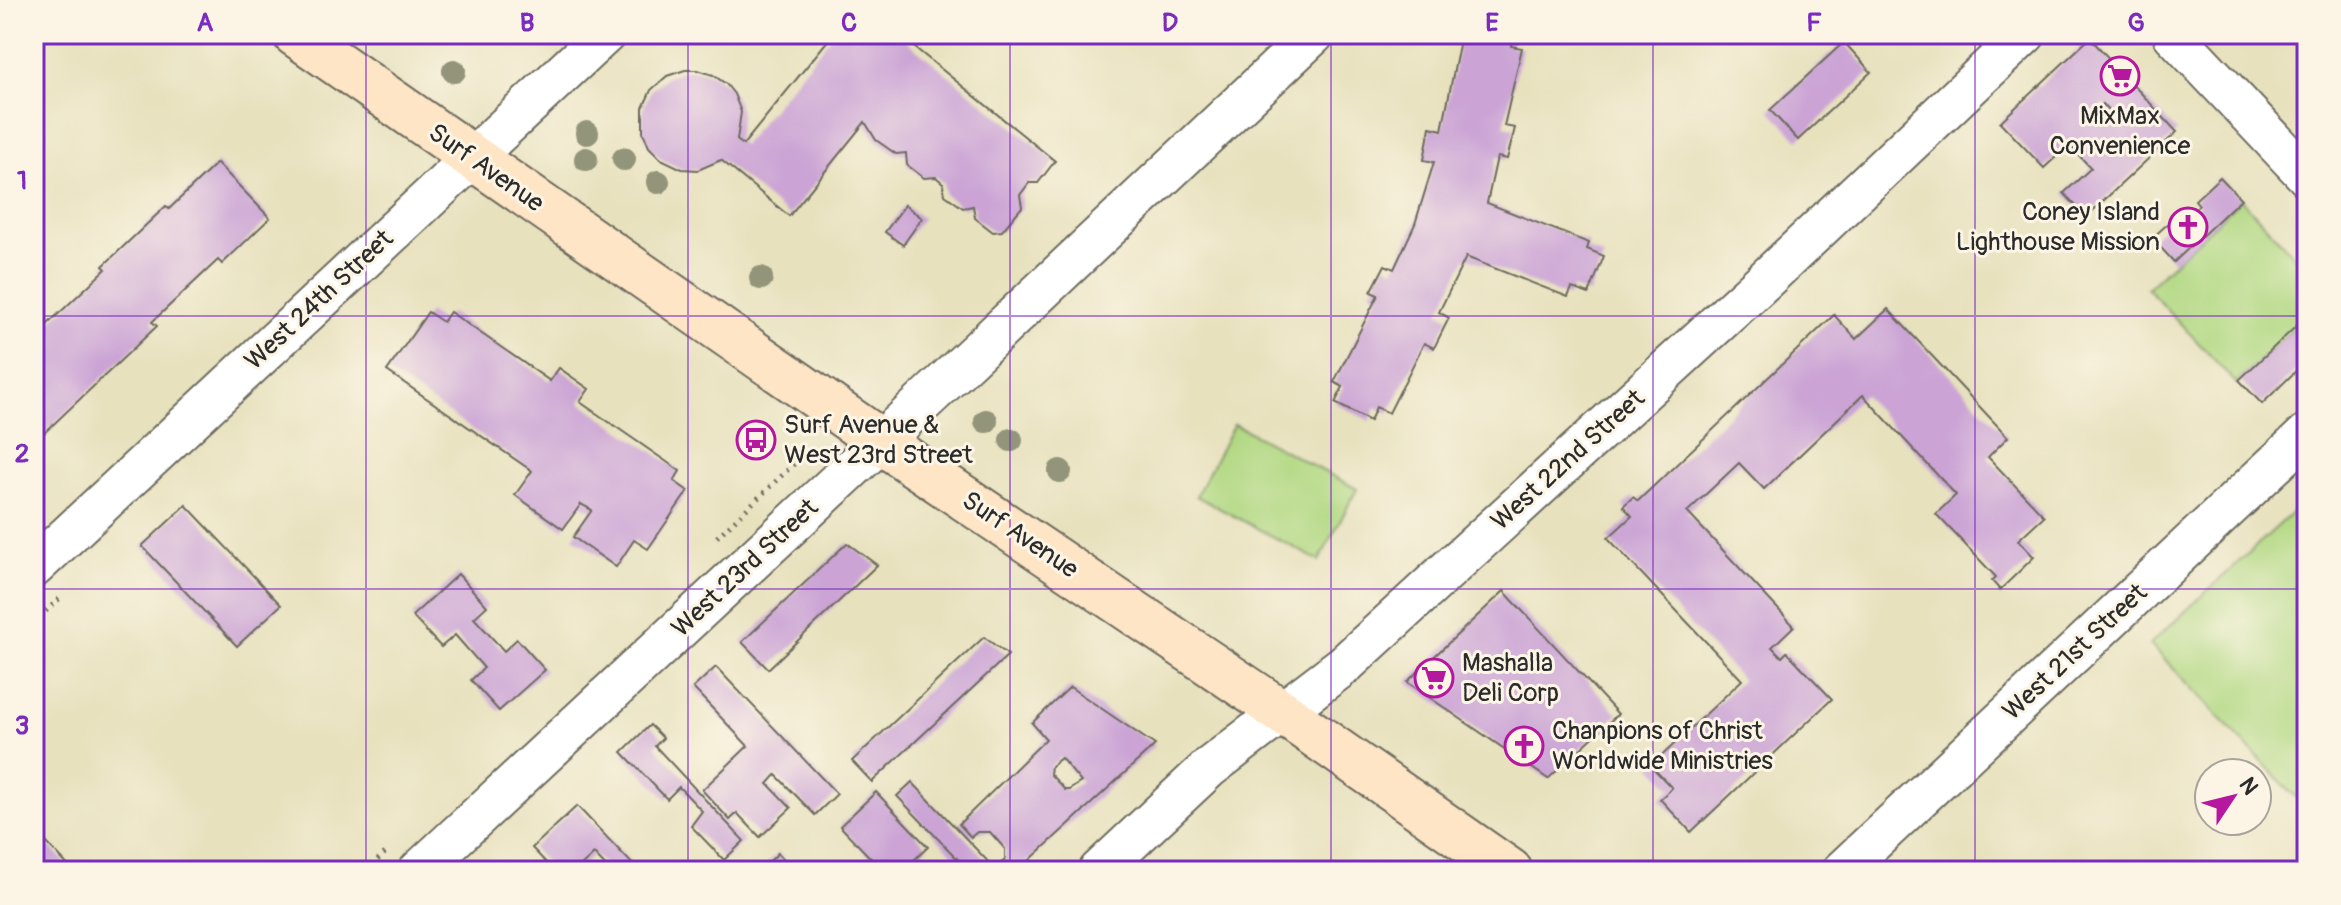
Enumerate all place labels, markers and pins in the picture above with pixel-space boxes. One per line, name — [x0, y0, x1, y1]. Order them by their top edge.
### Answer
supermarket icon: MixMax Convenience — [2099, 55, 2141, 97]
place label: MixMax Convenience — [2050, 100, 2191, 162]
place label: Coney Island Lighthouse Mission — [1956, 196, 2160, 258]
church icon: Coney Island Lighthouse Mission — [2167, 206, 2209, 248]
place label: Surf Avenue & West 23rd Street — [784, 409, 973, 471]
bus stop icon: Surf Avenue & West 23rd Street — [735, 419, 777, 461]
place label: Mashalla Deli Corp — [1462, 647, 1559, 709]
supermarket icon: Mashalla Deli Corp — [1413, 657, 1455, 699]
place label: Chanpions of Christ Worldwide Ministries — [1552, 715, 1773, 777]
church icon: Chanpions of Christ Worldwide Ministries — [1503, 725, 1545, 767]

